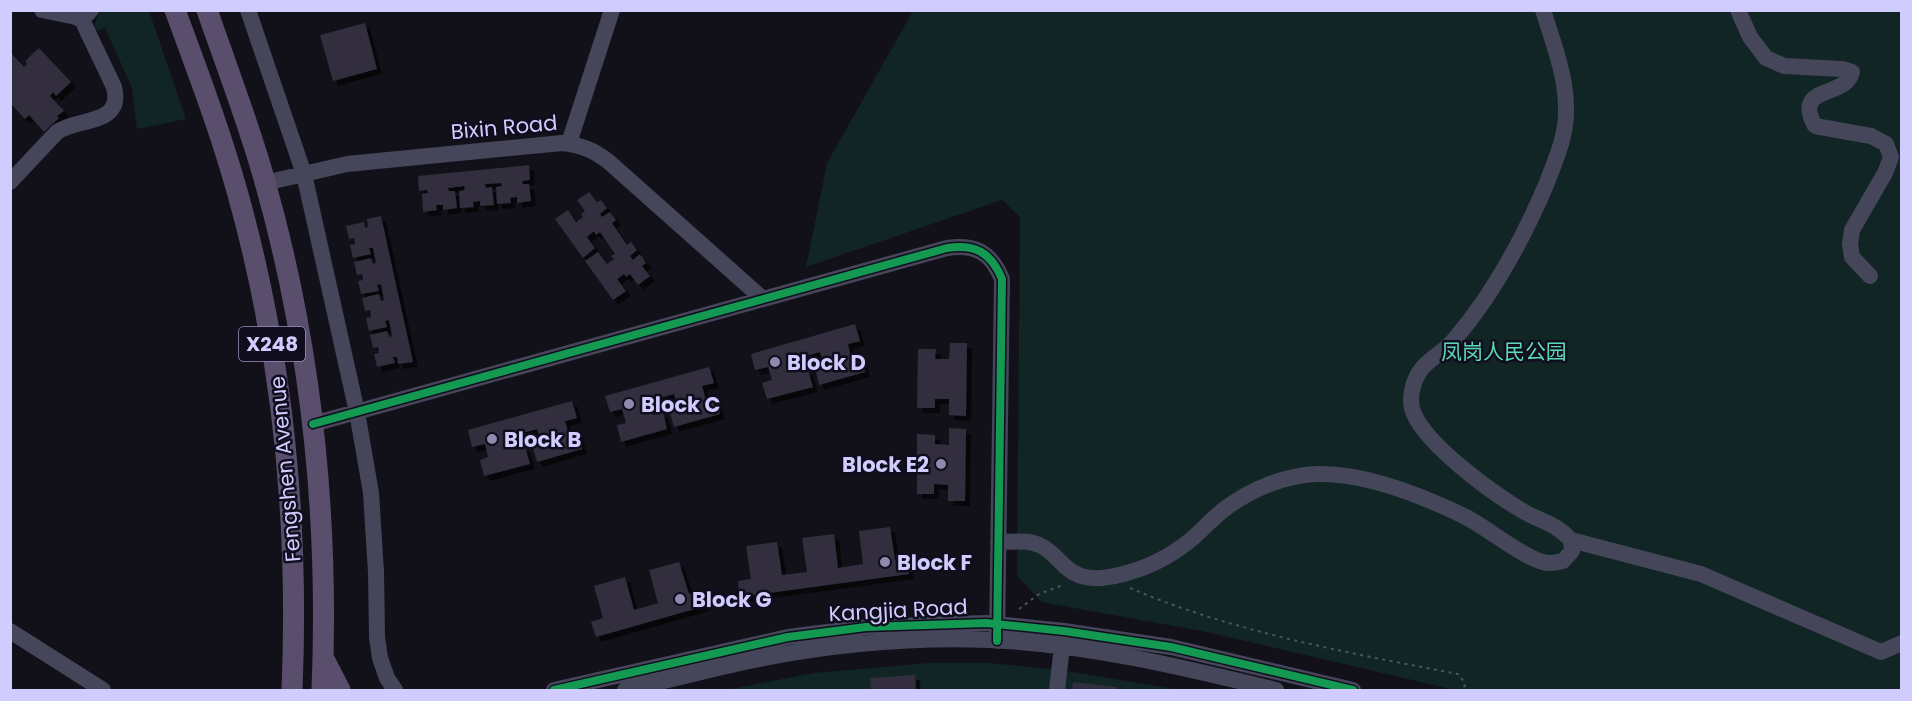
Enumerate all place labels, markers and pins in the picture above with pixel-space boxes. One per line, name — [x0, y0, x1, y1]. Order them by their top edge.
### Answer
place label: Block D — [787, 348, 866, 377]
marker: Block D — [768, 355, 782, 369]
place label: Block C — [641, 390, 721, 419]
marker: Block C — [622, 397, 636, 411]
place label: Block B — [504, 425, 582, 454]
marker: Block B — [485, 432, 499, 446]
place label: Block E2 — [842, 450, 929, 479]
marker: Block E2 — [934, 457, 948, 471]
place label: Block F — [897, 548, 972, 577]
marker: Block F — [878, 555, 892, 569]
place label: Block G — [692, 585, 772, 614]
marker: Block G — [673, 592, 687, 606]

